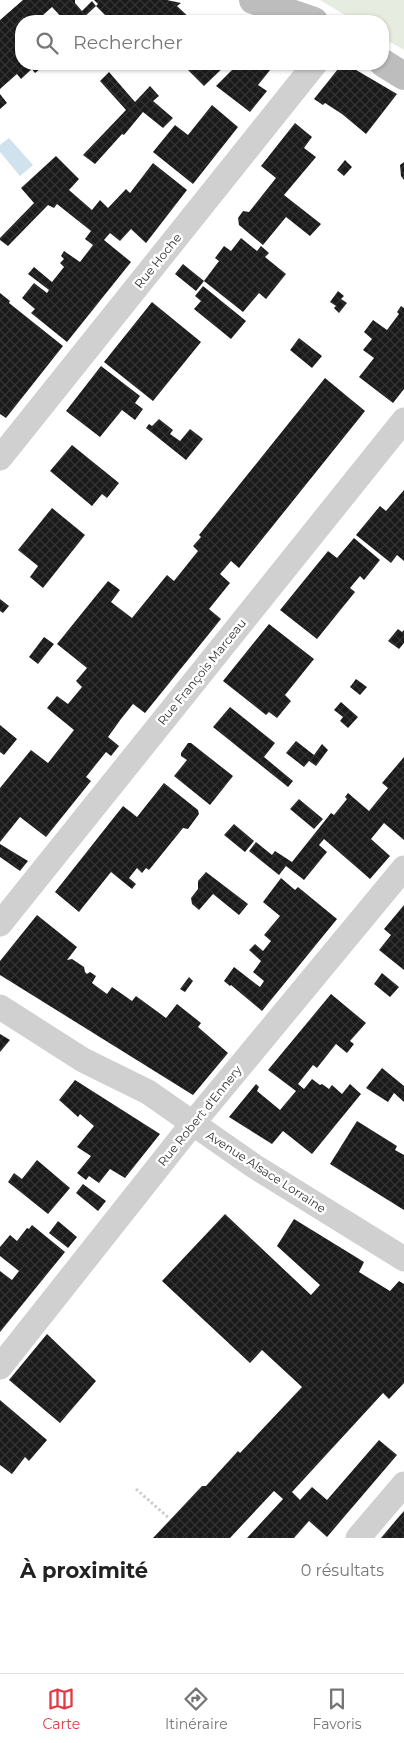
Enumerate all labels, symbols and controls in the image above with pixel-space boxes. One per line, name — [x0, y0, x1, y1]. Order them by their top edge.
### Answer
search box — [15, 15, 389, 70]
icon: search — [33, 29, 61, 57]
text: Rechercher — [73, 31, 183, 54]
street label: Rue Hoche — [131, 230, 184, 291]
street label: Rue François Marceau — [154, 615, 249, 728]
street label: Rue Robert d'Ennery — [154, 1062, 245, 1169]
street label: Avenue Alsace Lorraine — [204, 1127, 329, 1216]
text: À proximité — [20, 1558, 148, 1583]
text: 0 résultats — [301, 1561, 384, 1580]
tab: Carte — [42, 1685, 80, 1733]
tab: Itinéraire — [165, 1685, 228, 1733]
tab: Favoris — [313, 1685, 362, 1733]

